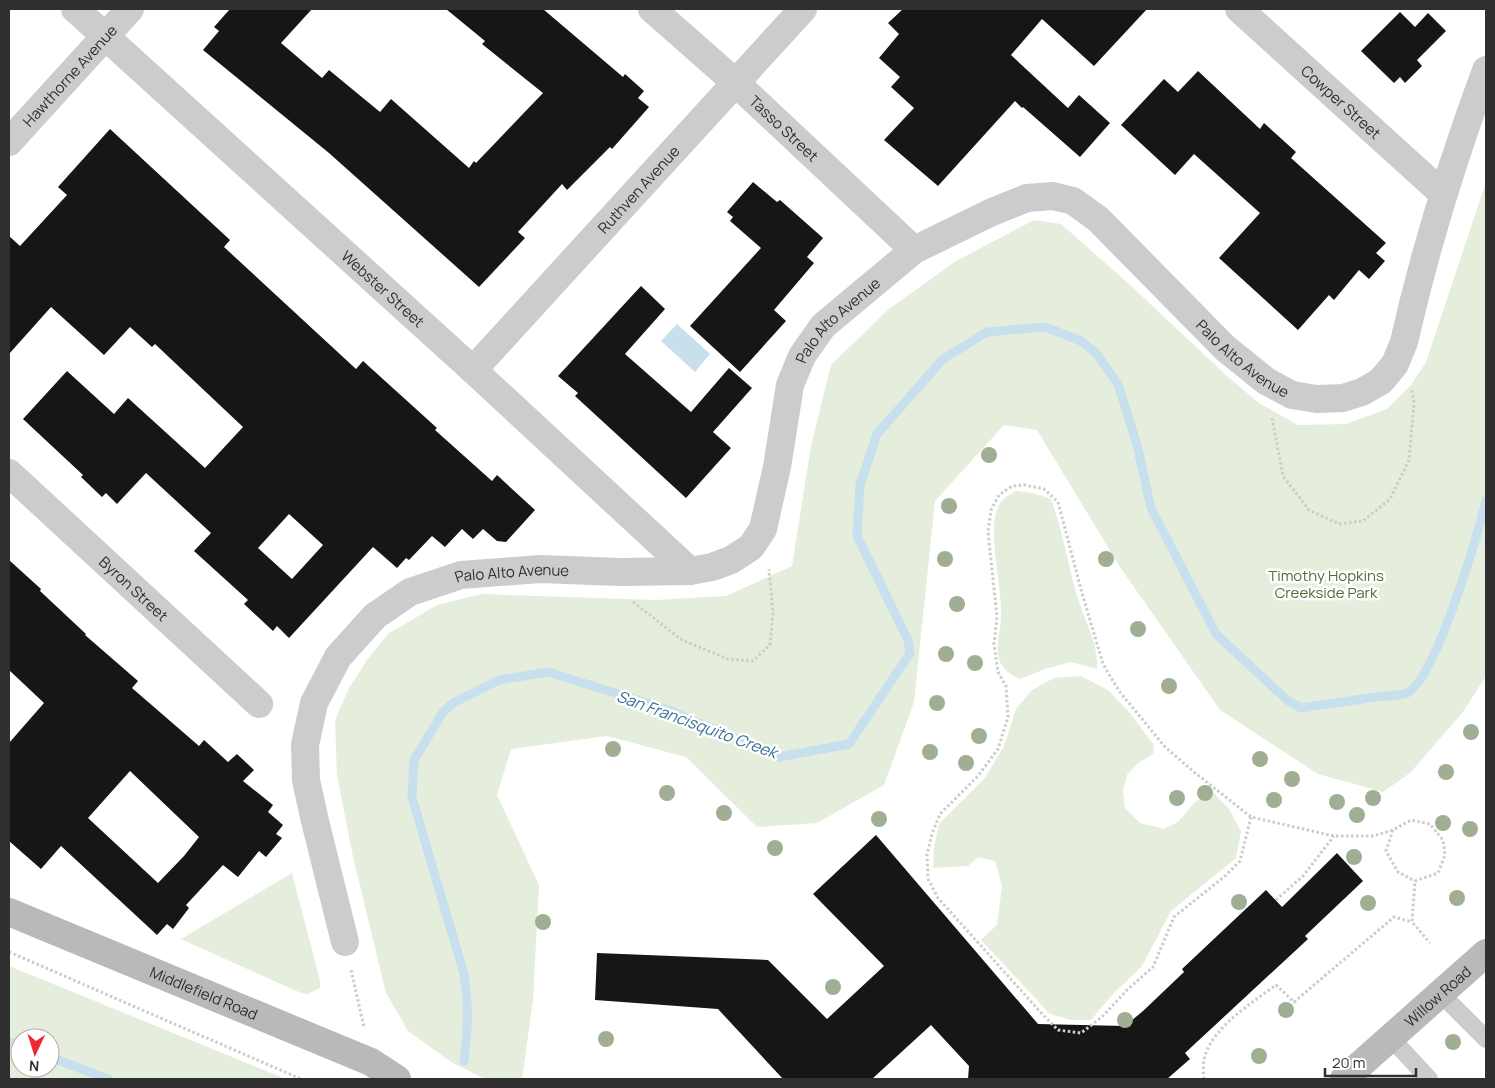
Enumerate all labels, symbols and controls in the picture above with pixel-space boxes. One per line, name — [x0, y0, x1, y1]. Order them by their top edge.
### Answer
street label: Hawthorne Avenue — [18, 20, 122, 131]
street label: Cowper Street — [1297, 60, 1386, 143]
street label: Tasso Street — [745, 90, 823, 166]
street label: Ruthven Avenue — [593, 140, 684, 238]
street label: Webster Street — [337, 245, 429, 332]
street label: Palo Alto Avenue — [790, 272, 885, 366]
street label: Palo Alto Avenue — [1192, 314, 1293, 402]
street label: Byron Street — [95, 551, 173, 626]
street label: Palo Alto Avenue — [452, 558, 570, 587]
park label: Timothy Hopkins Creekside Park — [1268, 565, 1384, 603]
water label: San Francisquito Creek — [614, 685, 782, 764]
street label: Middlefield Road — [147, 961, 261, 1024]
street label: Willow Road — [1400, 961, 1475, 1031]
north arrow — [10, 1028, 60, 1078]
scale bar — [1325, 1046, 1416, 1078]
text: 20 m — [1332, 1052, 1365, 1073]
text: N — [28, 1057, 40, 1076]

